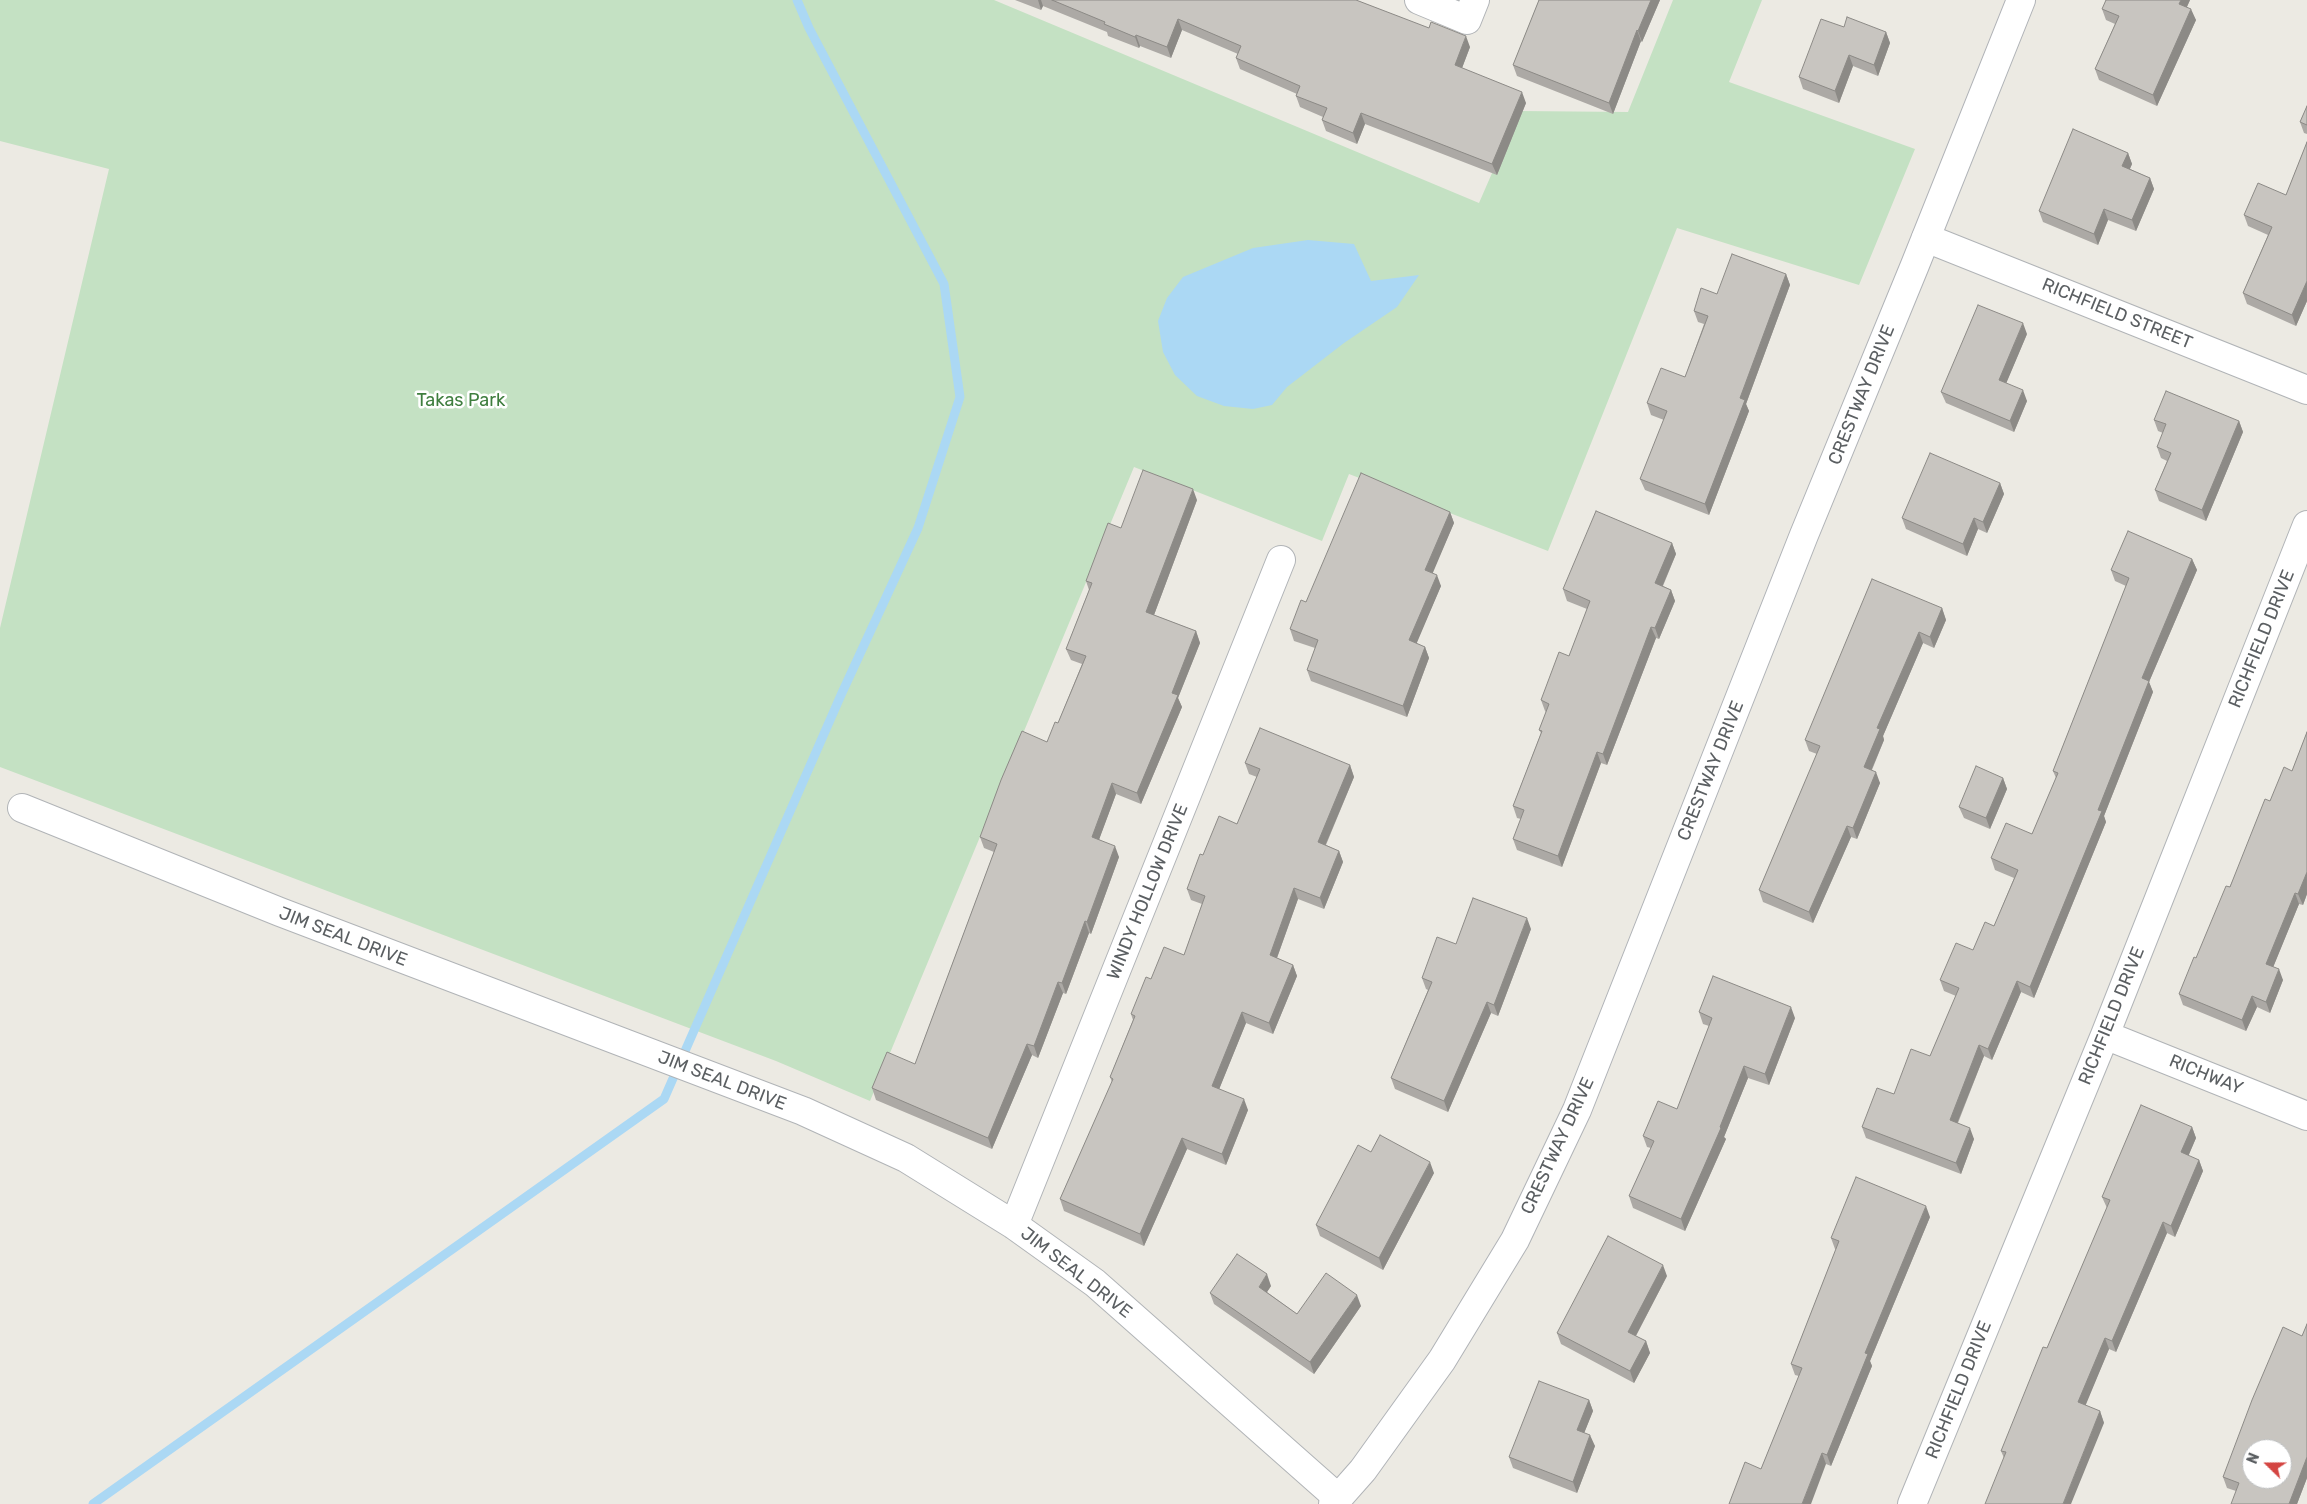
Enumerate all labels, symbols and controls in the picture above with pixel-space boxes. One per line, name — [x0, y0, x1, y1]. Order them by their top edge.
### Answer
street label: RICHFIELD STREET — [2039, 274, 2195, 354]
street label: CRESTWAY DRIVE — [1824, 322, 1900, 468]
park label: Takas Park — [417, 390, 505, 412]
street label: RICHFIELD DRIVE — [2225, 567, 2299, 711]
street label: CRESTWAY DRIVE — [1673, 698, 1749, 844]
street label: WINDY HOLLOW DRIVE — [1103, 801, 1193, 983]
street label: JIM SEAL DRIVE — [276, 903, 410, 971]
street label: RICHFIELD DRIVE — [2075, 944, 2149, 1088]
street label: JIM SEAL DRIVE — [655, 1047, 789, 1115]
street label: RICHWAY — [2166, 1050, 2246, 1100]
street label: CRESTWAY DRIVE — [1517, 1074, 1599, 1218]
street label: JIM SEAL DRIVE — [1016, 1223, 1136, 1323]
street label: RICHFIELD DRIVE — [1922, 1318, 1996, 1462]
north arrow — [2242, 1439, 2292, 1489]
text: N — [2244, 1451, 2263, 1466]

